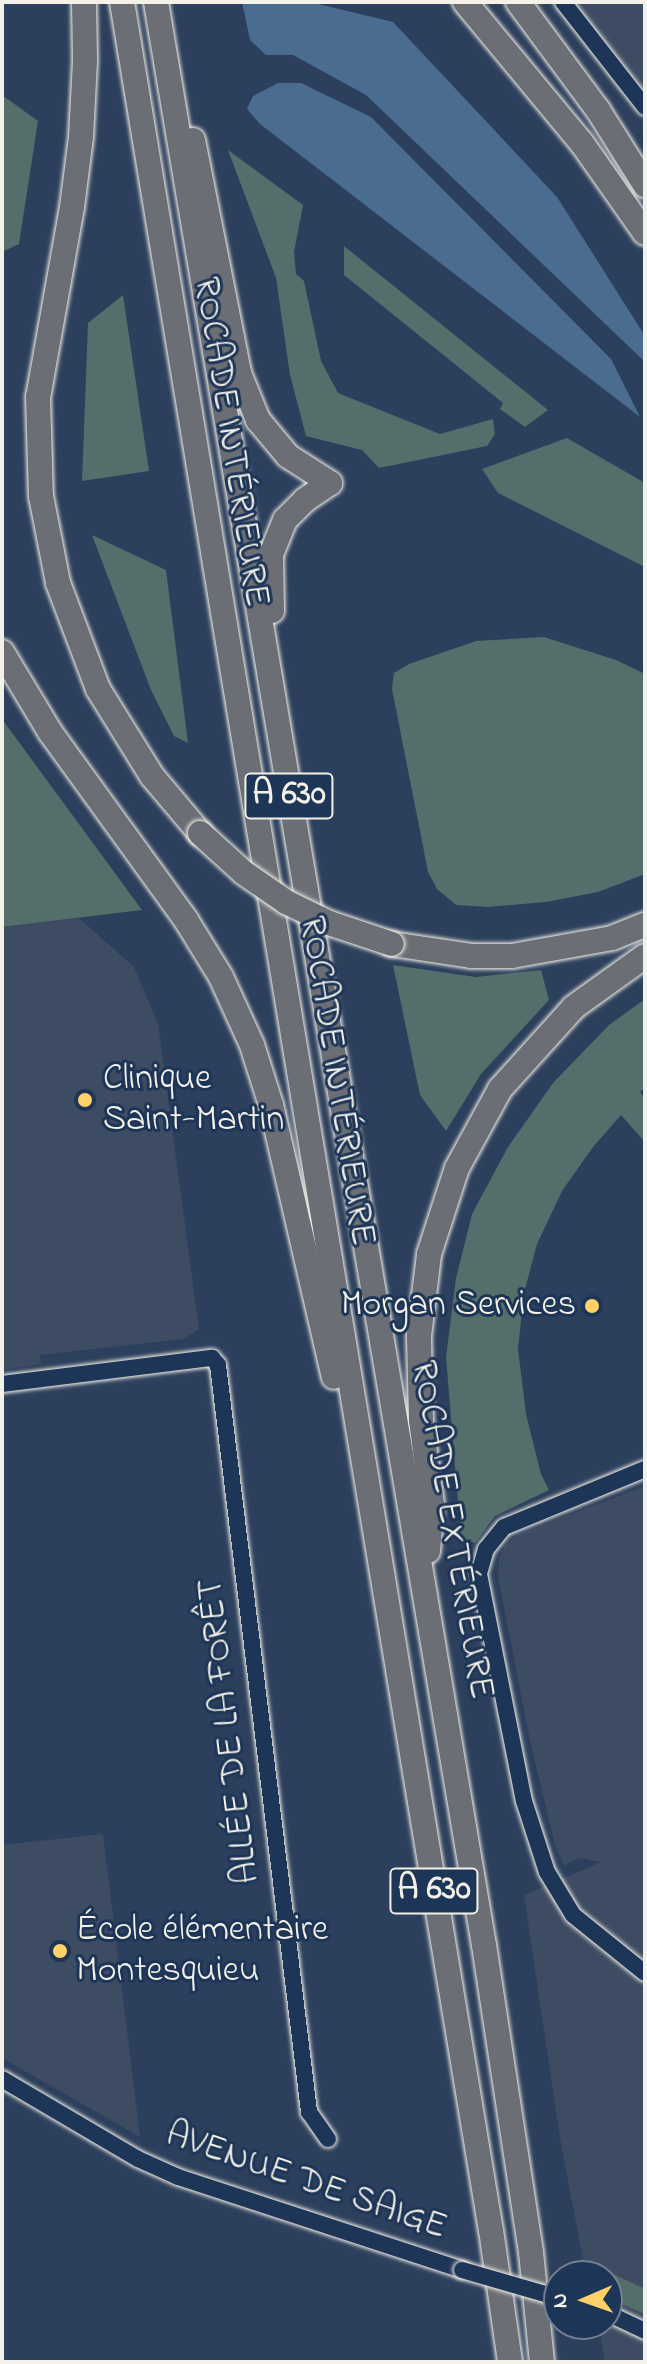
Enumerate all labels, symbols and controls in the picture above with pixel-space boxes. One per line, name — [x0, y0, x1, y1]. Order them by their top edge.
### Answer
street label: ROCADE INTÉRIEURE — [183, 274, 277, 610]
road number: A 630 — [243, 766, 335, 826]
street label: ROCADE INTÉRIEURE — [289, 913, 383, 1249]
place label: Clinique Saint-Martin — [103, 1057, 284, 1142]
marker: Clinique Saint-Martin — [74, 1089, 96, 1111]
place label: Morgan Services — [341, 1284, 576, 1328]
marker: Morgan Services — [583, 1297, 601, 1315]
street label: ROCADE EXTÉRIEURE — [400, 1357, 502, 1703]
street label: ALLÉE DE LA FORÊT — [190, 1576, 270, 1886]
road number: A 630 — [388, 1861, 480, 1921]
place label: École élémentaire Montesquieu — [76, 1908, 328, 1993]
marker: École élémentaire Montesquieu — [51, 1942, 69, 1960]
street label: AVENUE DE SAIGE — [160, 2114, 452, 2250]
north arrow — [543, 2260, 623, 2340]
text: N — [545, 2293, 577, 2309]

